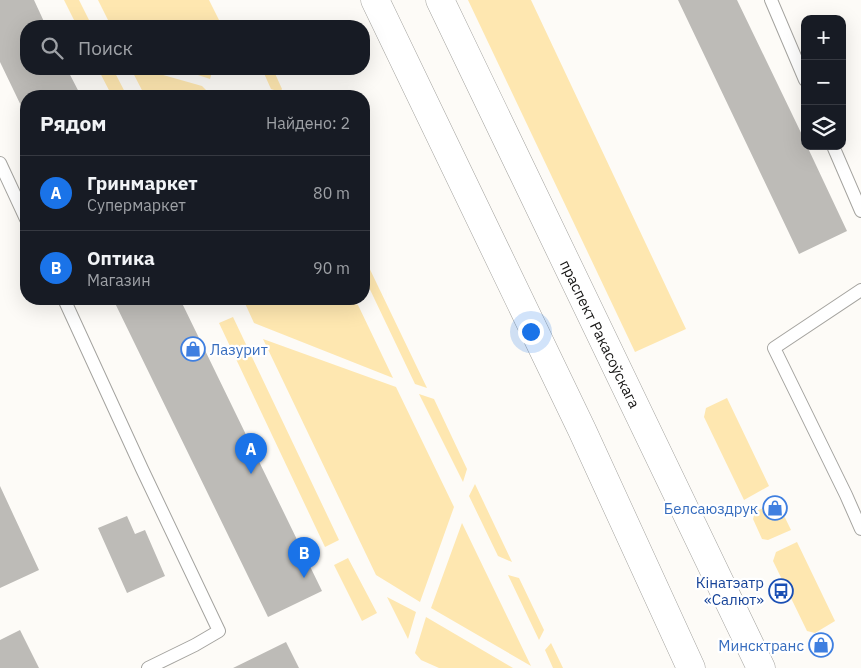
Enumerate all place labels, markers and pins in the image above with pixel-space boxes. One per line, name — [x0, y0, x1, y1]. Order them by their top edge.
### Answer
shop icon: Лазурит — [180, 336, 206, 362]
place label: Лазурит — [210, 340, 268, 359]
pin: A — [235, 433, 267, 474]
shop icon: Белсаюздрук — [762, 495, 788, 521]
place label: Белсаюздрук — [664, 499, 758, 518]
pin: B — [288, 537, 320, 578]
place label: Кінатэатр «Салют» — [696, 573, 764, 609]
bus stop icon: Кінатэатр «Салют» — [768, 578, 794, 604]
shop icon: Минсктранс — [808, 632, 834, 658]
place label: Минсктранс — [718, 636, 804, 655]

